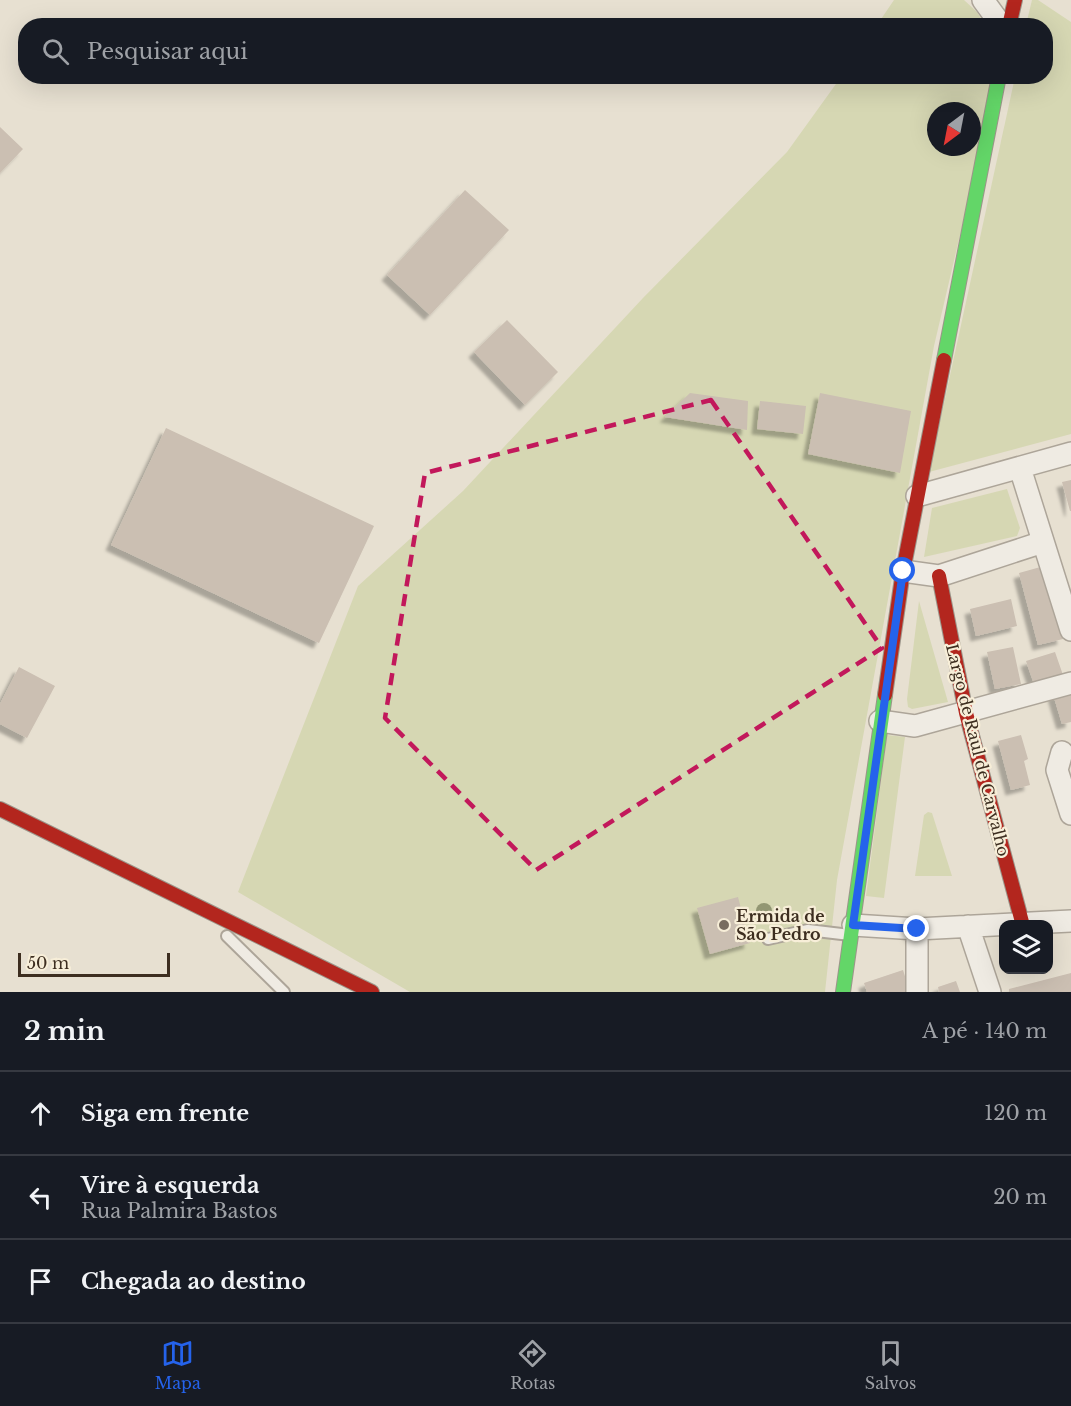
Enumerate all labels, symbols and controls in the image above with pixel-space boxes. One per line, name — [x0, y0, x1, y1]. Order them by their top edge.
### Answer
search box — [18, 18, 1053, 84]
icon: search — [39, 35, 72, 68]
text: Pesquisar aqui — [87, 38, 248, 65]
north arrow — [927, 102, 981, 156]
route start — [889, 557, 915, 583]
street label: Largo de Raul de Carvalho — [942, 642, 1014, 858]
place label: Ermida de São Pedro — [736, 906, 825, 944]
route end — [903, 915, 929, 941]
marker: Ermida de São Pedro — [717, 918, 731, 932]
map controls — [999, 920, 1053, 974]
button: layers — [999, 920, 1053, 974]
scale bar — [18, 950, 170, 978]
text: 50 m — [27, 953, 69, 973]
text: 2 min — [24, 1015, 105, 1047]
text: A pé · 140 m — [922, 1019, 1047, 1043]
icon: ahead — [24, 1097, 57, 1130]
text: Siga em frente — [81, 1100, 249, 1127]
text: 120 m — [984, 1101, 1047, 1125]
text: Vire à esquerda — [81, 1172, 260, 1199]
icon: left — [24, 1181, 57, 1214]
text: 20 m — [993, 1185, 1047, 1209]
text: Rua Palmira Bastos — [81, 1199, 277, 1223]
icon: arrive — [24, 1265, 57, 1298]
text: Chegada ao destino — [81, 1268, 306, 1295]
tab: Mapa — [155, 1337, 201, 1393]
tab: Rotas — [510, 1337, 555, 1393]
tab: Salvos — [865, 1337, 916, 1393]

